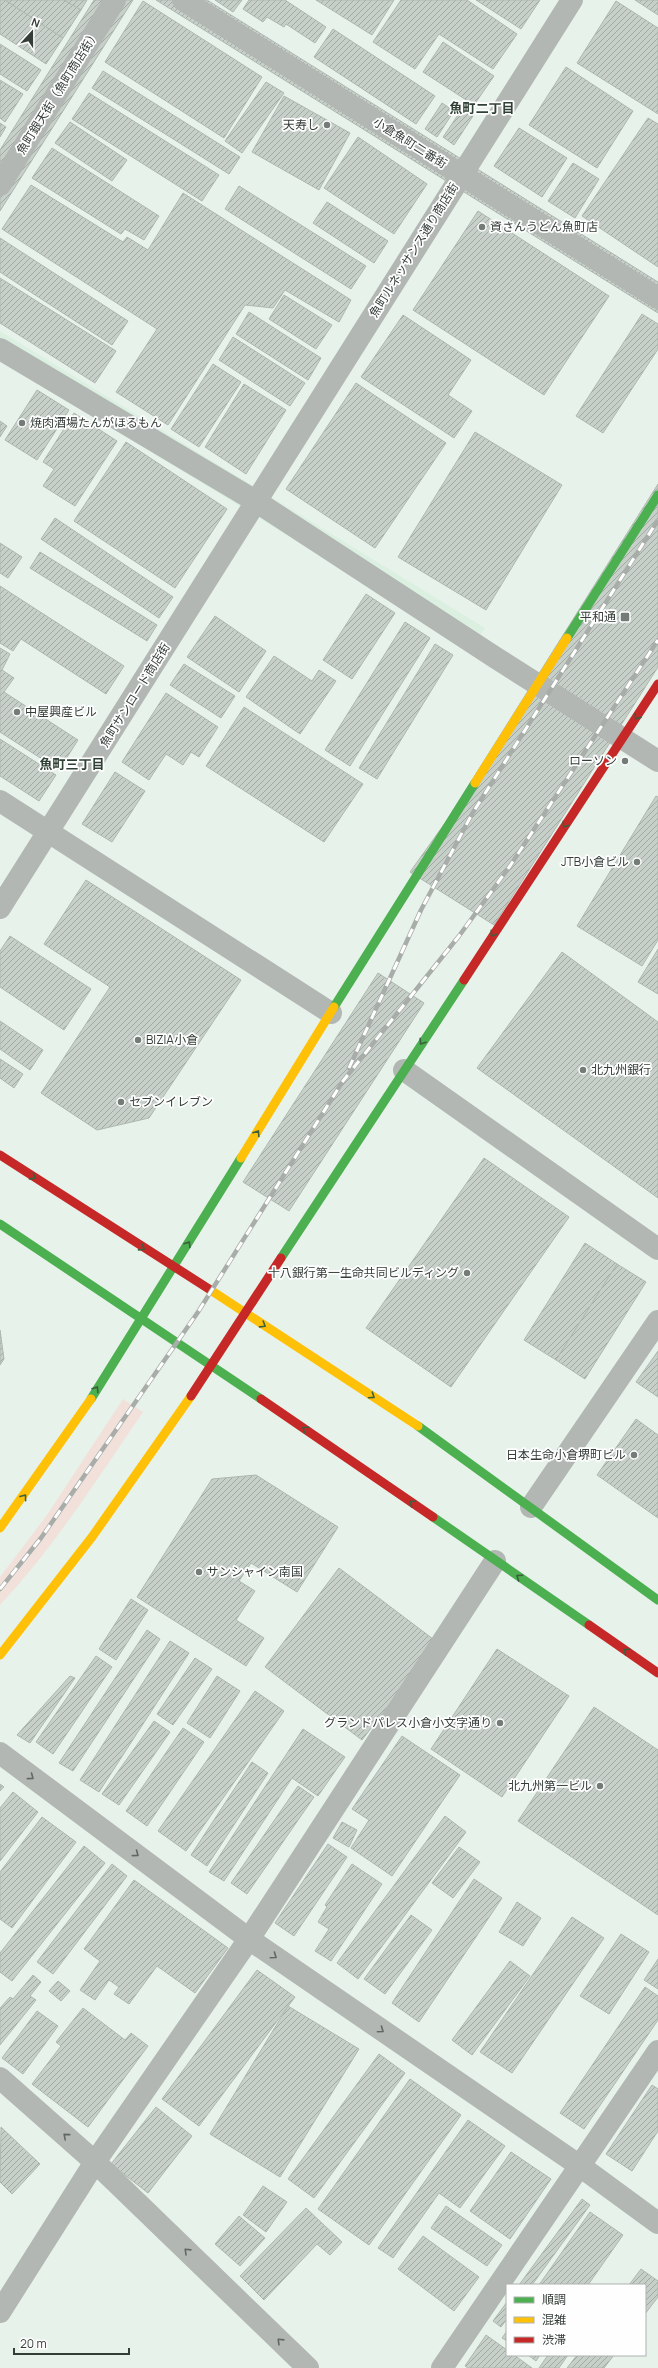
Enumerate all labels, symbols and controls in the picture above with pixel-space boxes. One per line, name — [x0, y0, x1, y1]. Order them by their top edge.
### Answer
north arrow — [12, 12, 52, 52]
text: N — [29, 14, 42, 31]
street label: 魚町銀天街（魚町商店街） — [12, 26, 103, 157]
district label: 魚町二丁目 — [449, 99, 515, 117]
street label: 小倉魚町二番街 — [370, 113, 450, 172]
place label: 天寿し — [283, 116, 319, 133]
marker: 天寿し — [322, 120, 332, 130]
street label: 魚町ルネッサンス通り商店街 — [365, 179, 462, 320]
place label: 資さんうどん魚町店 — [490, 218, 598, 235]
marker: 資さんうどん魚町店 — [477, 222, 487, 232]
place label: 焼肉酒場たんがほるもん — [30, 414, 162, 431]
marker: 焼肉酒場たんがほるもん — [17, 418, 27, 428]
place label: 平和通 — [580, 608, 616, 625]
marker: 平和通 — [619, 611, 631, 623]
street label: 魚町サンロード商店街 — [96, 639, 174, 750]
place label: 中屋興産ビル — [25, 703, 97, 720]
marker: 中屋興産ビル — [12, 707, 22, 717]
one-way arrow — [634, 713, 642, 720]
place label: ローソン — [569, 752, 617, 769]
district label: 魚町三丁目 — [39, 755, 105, 773]
marker: ローソン — [620, 756, 630, 766]
one-way arrow — [563, 821, 570, 828]
place label: JTB小倉ビル — [561, 853, 629, 870]
marker: JTB小倉ビル — [632, 857, 642, 867]
one-way arrow — [491, 930, 498, 937]
place label: BIZIA小倉 — [146, 1031, 198, 1048]
marker: BIZIA小倉 — [133, 1035, 143, 1045]
one-way arrow — [419, 1038, 427, 1045]
place label: 北九州銀行 — [591, 1061, 651, 1078]
marker: 北九州銀行 — [578, 1065, 588, 1075]
place label: セブンイレブン — [129, 1093, 213, 1110]
marker: セブンイレブン — [116, 1097, 126, 1107]
one-way arrow — [252, 1130, 259, 1137]
one-way arrow — [28, 1172, 35, 1179]
one-way arrow — [184, 1241, 191, 1248]
one-way arrow — [138, 1243, 145, 1250]
place label: 十八銀行第一生命共同ビルディング — [268, 1264, 459, 1281]
marker: 十八銀行第一生命共同ビルディング — [462, 1268, 472, 1278]
one-way arrow — [259, 1320, 266, 1327]
one-way arrow — [91, 1386, 99, 1393]
one-way arrow — [368, 1391, 375, 1398]
one-way arrow — [303, 1427, 310, 1434]
place label: 日本生命小倉堺町ビル — [506, 1446, 626, 1463]
marker: 日本生命小倉堺町ビル — [629, 1450, 639, 1460]
one-way arrow — [19, 1494, 26, 1501]
one-way arrow — [409, 1500, 416, 1508]
place label: サンシャイン南国 — [207, 1563, 303, 1580]
marker: サンシャイン南国 — [194, 1567, 204, 1577]
one-way arrow — [516, 1574, 523, 1582]
one-way arrow — [623, 1648, 630, 1656]
place label: グランドパレス小倉小文字通り — [324, 1714, 492, 1731]
marker: グランドパレス小倉小文字通り — [495, 1718, 505, 1728]
one-way arrow — [27, 1772, 34, 1779]
place label: 北九州第一ビル — [508, 1777, 592, 1794]
marker: 北九州第一ビル — [595, 1781, 605, 1791]
one-way arrow — [131, 1849, 138, 1856]
one-way arrow — [270, 1951, 277, 1958]
one-way arrow — [377, 2025, 384, 2032]
one-way arrow — [63, 2134, 70, 2141]
one-way arrow — [184, 2248, 192, 2256]
legend — [506, 2284, 646, 2356]
text: 順調 — [542, 2291, 566, 2308]
text: 混雑 — [542, 2311, 566, 2328]
scale bar — [14, 2330, 129, 2356]
text: 渋滞 — [542, 2331, 566, 2348]
text: 20 m — [20, 2335, 47, 2352]
one-way arrow — [277, 2338, 285, 2346]

